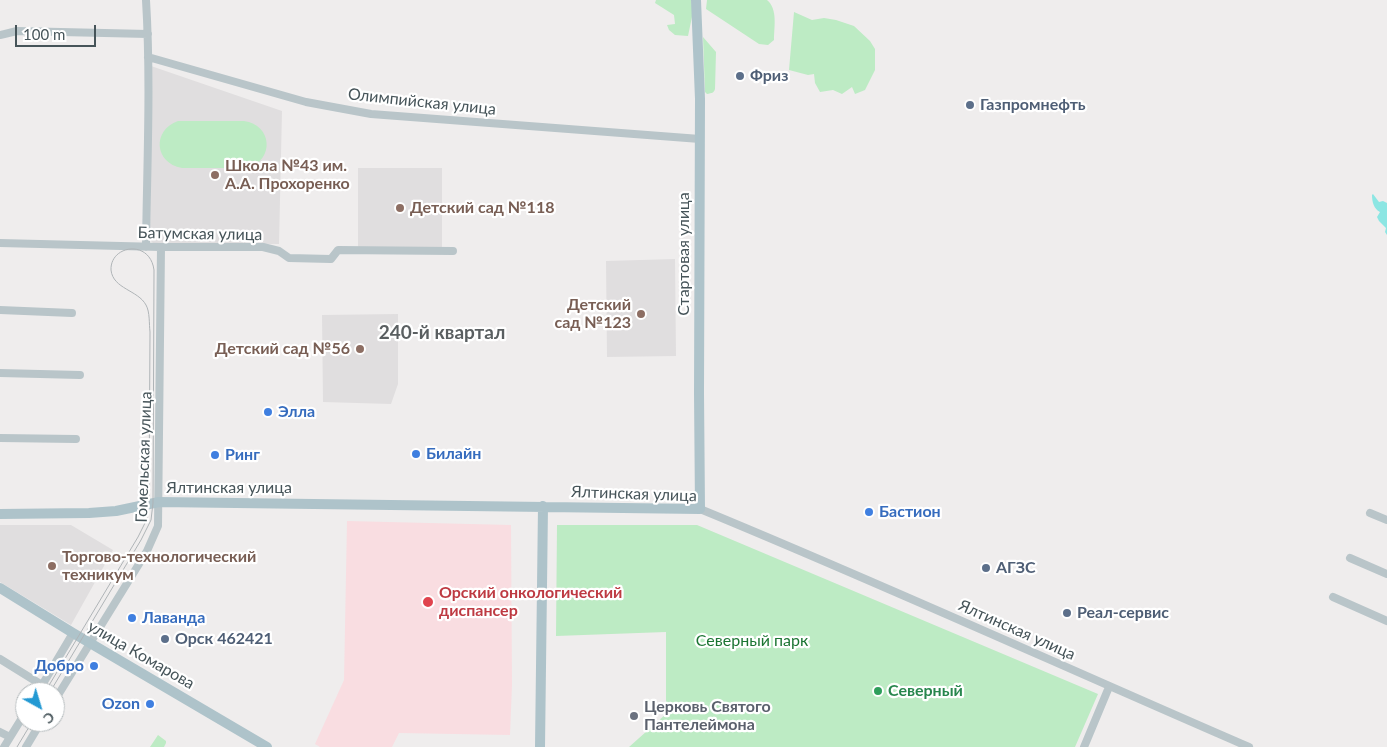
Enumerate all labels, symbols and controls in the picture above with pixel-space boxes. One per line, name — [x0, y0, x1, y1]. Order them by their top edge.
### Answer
scale bar — [18, 15, 99, 47]
text: 100 m — [23, 25, 65, 43]
place label: Фриз — [750, 66, 788, 86]
marker: Фриз — [734, 70, 746, 82]
street label: Олимпийская улица — [347, 85, 497, 119]
place label: Газпромнефть — [980, 95, 1086, 115]
marker: Газпромнефть — [964, 99, 976, 111]
place label: Школа №43 им. А.А. Прохоренко — [225, 156, 350, 194]
marker: Школа №43 им. А.А. Прохоренко — [209, 169, 221, 181]
street label: Стартовая улица — [674, 192, 694, 316]
place label: Детский сад №118 — [410, 198, 554, 218]
marker: Детский сад №118 — [394, 202, 406, 214]
street label: Батумская улица — [137, 223, 263, 245]
place label: Детский сад №123 — [554, 295, 631, 333]
marker: Детский сад №123 — [635, 308, 647, 320]
district label: 240-й квартал — [379, 322, 505, 344]
place label: Детский сад №56 — [215, 339, 350, 359]
marker: Детский сад №56 — [354, 343, 366, 355]
street label: Гомельская улица — [132, 391, 156, 523]
place label: Элла — [278, 402, 315, 422]
marker: Элла — [262, 406, 274, 418]
place label: Билайн — [426, 444, 481, 464]
place label: Ринг — [225, 445, 260, 465]
marker: Билайн — [410, 448, 422, 460]
marker: Ринг — [209, 449, 221, 461]
street label: Ялтинская улица — [166, 478, 292, 498]
street label: Ялтинская улица — [571, 482, 697, 506]
place label: Бастион — [879, 502, 941, 522]
marker: Бастион — [863, 506, 875, 518]
place label: Торгово-технологический техникум — [62, 547, 256, 585]
place label: АГЗС — [996, 558, 1036, 578]
marker: Торгово-технологический техникум — [46, 560, 58, 572]
marker: АГЗС — [980, 562, 992, 574]
place label: Орский онкологический диспансер — [439, 583, 622, 621]
marker: Орский онкологический диспансер — [421, 595, 435, 609]
street label: Ялтинская улица — [956, 596, 1078, 664]
place label: Реал-сервис — [1077, 603, 1169, 623]
marker: Реал-сервис — [1061, 607, 1073, 619]
place label: Лаванда — [142, 608, 205, 628]
marker: Лаванда — [126, 612, 138, 624]
street label: улица Комарова — [84, 617, 198, 693]
place label: Орск 462421 — [175, 629, 273, 649]
park label: Северный парк — [696, 631, 808, 651]
marker: Орск 462421 — [159, 633, 171, 645]
place label: Добро — [35, 656, 84, 676]
marker: Добро — [88, 660, 100, 672]
place label: Северный — [888, 681, 963, 701]
north arrow — [15, 682, 65, 732]
marker: Северный — [872, 685, 884, 697]
place label: Ozon — [102, 694, 140, 714]
place label: Церковь Святого Пантелеймона — [644, 697, 771, 735]
marker: Ozon — [144, 698, 156, 710]
text: С — [40, 709, 58, 728]
marker: Церковь Святого Пантелеймона — [628, 710, 640, 722]

